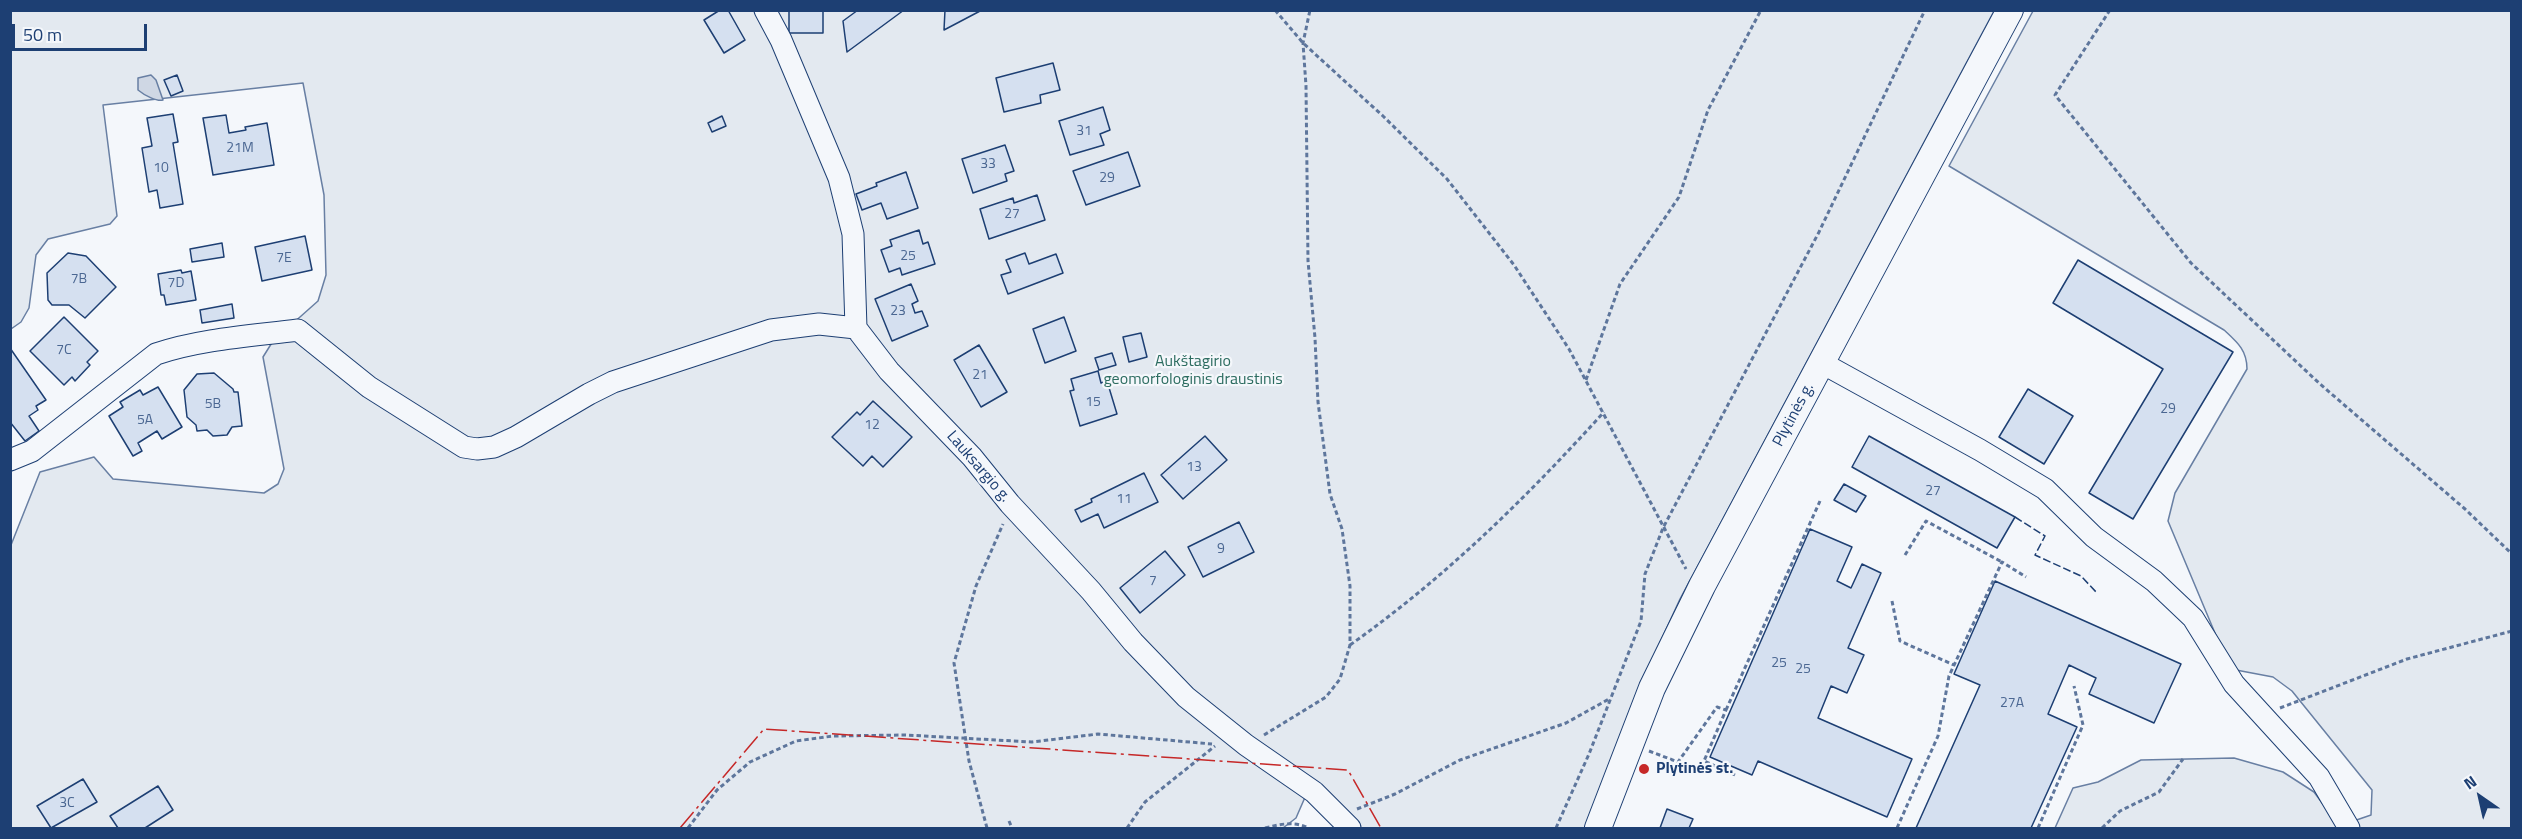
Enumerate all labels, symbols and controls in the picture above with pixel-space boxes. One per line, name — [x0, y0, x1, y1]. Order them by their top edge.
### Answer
scale bar — [15, 12, 150, 50]
text: 50 m — [23, 21, 62, 48]
house number: 31 — [1076, 124, 1092, 140]
house number: 21M — [226, 141, 254, 157]
house number: 33 — [980, 157, 996, 173]
house number: 10 — [153, 161, 169, 177]
house number: 29 — [1099, 171, 1115, 187]
house number: 27 — [1004, 207, 1020, 223]
house number: 25 — [900, 249, 916, 265]
house number: 7E — [276, 251, 292, 267]
house number: 7B — [71, 272, 87, 288]
house number: 7D — [168, 276, 184, 292]
house number: 23 — [890, 304, 906, 320]
house number: 7C — [56, 343, 72, 359]
park label: Aukštagirio geomorfologinis draustinis — [1103, 352, 1283, 390]
house number: 21 — [972, 368, 988, 384]
street label: Plytinės g. — [1769, 380, 1819, 450]
house number: 15 — [1085, 395, 1101, 411]
house number: 5B — [205, 397, 221, 413]
house number: 29 — [2160, 402, 2176, 418]
house number: 5A — [137, 413, 153, 429]
house number: 12 — [864, 418, 880, 434]
street label: Lauksargio g. — [942, 427, 1014, 507]
house number: 13 — [1186, 460, 1202, 476]
house number: 27 — [1925, 484, 1941, 500]
house number: 11 — [1116, 492, 1132, 508]
house number: 9 — [1217, 542, 1225, 558]
house number: 7 — [1149, 574, 1157, 590]
house number: 25 — [1771, 656, 1787, 672]
house number: 25 — [1795, 662, 1811, 678]
house number: 27A — [2000, 696, 2024, 712]
place label: Plytinės st. — [1656, 759, 1733, 779]
marker: Plytinės st. — [1637, 762, 1651, 776]
north arrow — [2450, 767, 2510, 827]
text: N — [2459, 769, 2481, 795]
house number: 3C — [59, 796, 75, 812]

